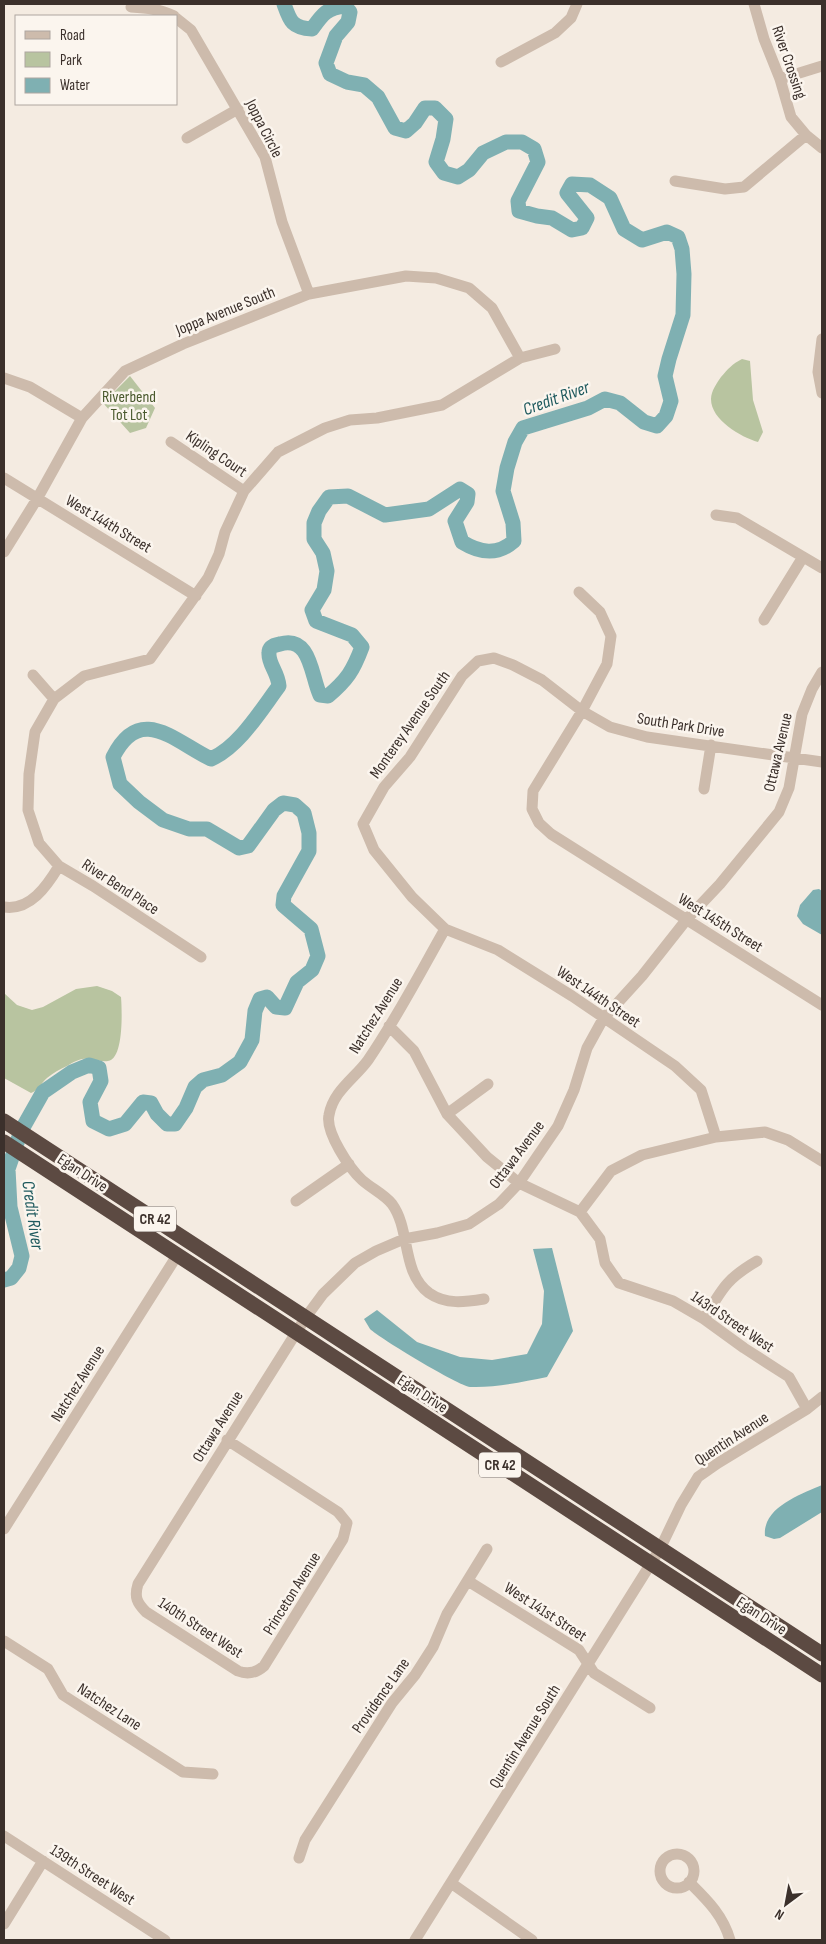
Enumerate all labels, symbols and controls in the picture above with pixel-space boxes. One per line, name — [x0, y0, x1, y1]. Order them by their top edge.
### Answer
legend — [15, 15, 178, 105]
street label: River Crossing — [767, 23, 810, 102]
text: Road — [60, 26, 85, 45]
text: Park — [60, 51, 82, 70]
text: Water — [60, 76, 91, 95]
street label: Joppa Circle — [241, 96, 286, 161]
street label: Joppa Avenue South — [172, 283, 278, 340]
water label: Credit River — [520, 376, 593, 420]
park label: Riverbend Tot Lot — [102, 388, 156, 425]
street label: Kipling Court — [182, 427, 250, 482]
street label: West 144th Street — [62, 491, 155, 557]
street label: Monterey Avenue South — [366, 667, 454, 782]
street label: South Park Drive — [636, 709, 726, 742]
street label: Ottawa Avenue — [760, 711, 797, 794]
street label: River Bend Place — [78, 855, 162, 919]
street label: West 145th Street — [674, 890, 766, 957]
street label: West 144th Street — [553, 962, 644, 1032]
street label: Natchez Avenue — [345, 974, 407, 1057]
street label: Ottawa Avenue — [485, 1117, 549, 1193]
street label: Egan Drive — [53, 1150, 111, 1197]
water label: Credit River — [17, 1179, 48, 1252]
road number: CR 42 — [134, 1206, 176, 1232]
street label: 143rd Street West — [687, 1287, 777, 1357]
street label: Natchez Avenue — [47, 1342, 109, 1425]
street label: Egan Drive — [393, 1371, 451, 1418]
street label: Ottawa Avenue — [189, 1388, 248, 1466]
street label: Quentin Avenue — [691, 1408, 772, 1470]
road number: CR 42 — [479, 1452, 521, 1478]
street label: Princeton Avenue — [259, 1549, 325, 1639]
street label: West 141st Street — [500, 1579, 590, 1646]
street label: Egan Drive — [732, 1593, 790, 1640]
street label: 140th Street West — [154, 1594, 246, 1663]
street label: Providence Lane — [348, 1655, 414, 1737]
street label: Natchez Lane — [74, 1680, 145, 1735]
street label: Quentin Avenue South — [486, 1681, 565, 1792]
street label: 139th Street West — [46, 1841, 138, 1910]
north arrow — [761, 1879, 811, 1929]
text: N — [772, 1905, 787, 1924]

